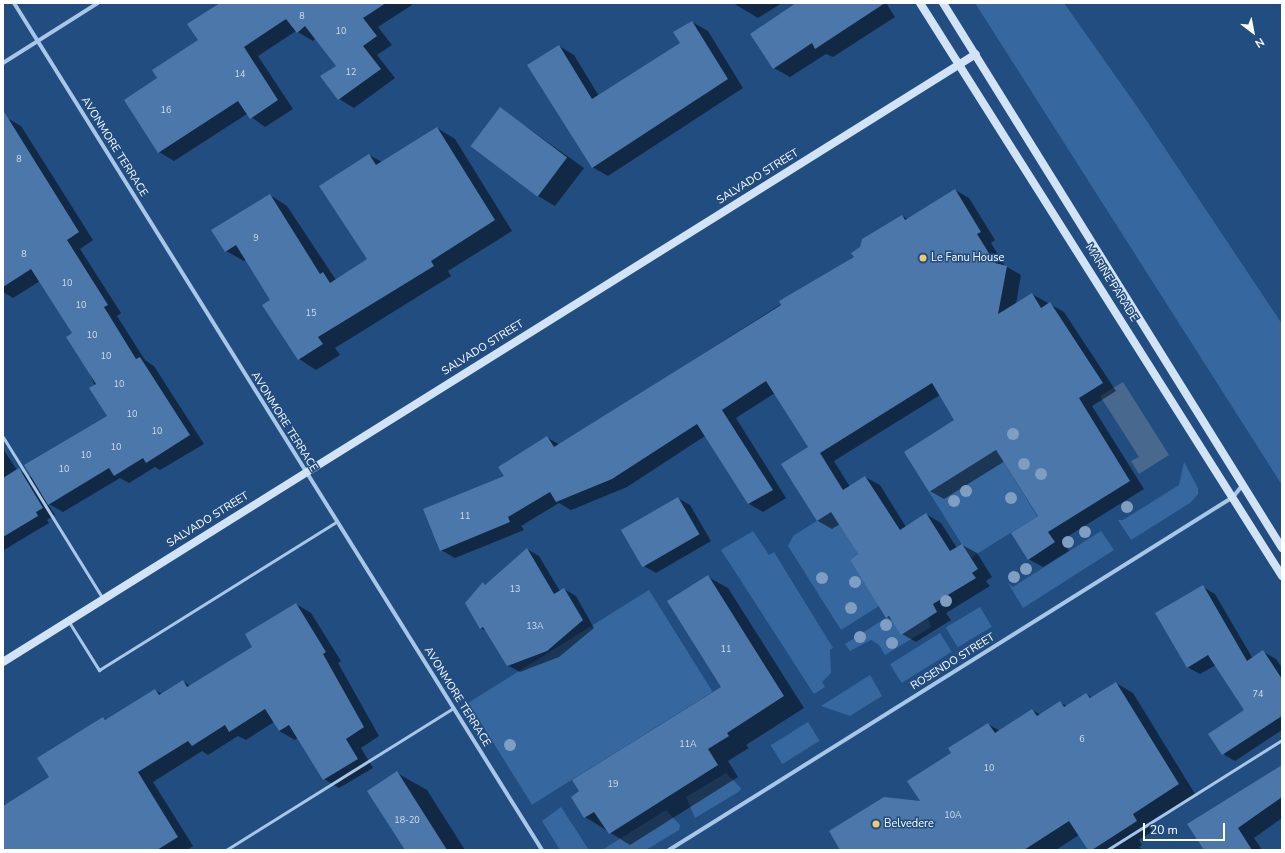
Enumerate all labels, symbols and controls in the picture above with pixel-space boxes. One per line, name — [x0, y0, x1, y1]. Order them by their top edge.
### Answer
house number: 8 — [299, 11, 305, 21]
north arrow — [1233, 12, 1273, 52]
house number: 10 — [336, 26, 346, 36]
text: N — [1252, 34, 1267, 51]
house number: 12 — [346, 67, 356, 77]
house number: 14 — [235, 69, 245, 79]
street label: AVONMORE TERRACE — [78, 95, 150, 199]
house number: 16 — [161, 105, 171, 115]
street label: SALVADO STREET — [715, 146, 801, 208]
house number: 8 — [16, 154, 22, 164]
house number: 9 — [253, 233, 259, 243]
street label: MARINE PARADE — [1082, 242, 1140, 324]
house number: 8 — [21, 249, 27, 259]
place label: Le Fanu House — [931, 251, 1004, 265]
marker: Le Fanu House — [918, 253, 928, 263]
house number: 10 — [62, 278, 72, 288]
house number: 10 — [76, 300, 86, 310]
house number: 15 — [306, 308, 316, 318]
street label: SALVADO STREET — [440, 317, 526, 379]
house number: 10 — [87, 330, 97, 340]
house number: 10 — [101, 351, 111, 361]
street label: AVONMORE TERRACE — [248, 370, 320, 474]
house number: 10 — [114, 379, 124, 389]
house number: 10 — [127, 409, 137, 419]
house number: 10 — [152, 426, 162, 436]
house number: 10 — [111, 442, 121, 452]
house number: 10 — [81, 450, 91, 460]
house number: 10 — [59, 464, 69, 474]
street label: SALVADO STREET — [165, 489, 251, 551]
house number: 11 — [460, 511, 470, 521]
house number: 13 — [510, 584, 520, 594]
house number: 13A — [526, 621, 544, 631]
street label: ROSENDO STREET — [909, 631, 997, 693]
house number: 11 — [721, 644, 731, 654]
street label: AVONMORE TERRACE — [421, 645, 493, 749]
house number: 74 — [1253, 689, 1263, 699]
house number: 6 — [1079, 734, 1085, 744]
house number: 11A — [679, 739, 697, 749]
house number: 10 — [984, 763, 994, 773]
house number: 19 — [608, 779, 618, 789]
house number: 10A — [944, 810, 962, 820]
house number: 18-20 — [394, 815, 420, 825]
scale bar — [1145, 815, 1227, 841]
place label: Belvedere — [884, 817, 934, 831]
marker: Belvedere — [871, 819, 881, 829]
text: 20 m — [1150, 822, 1178, 838]

